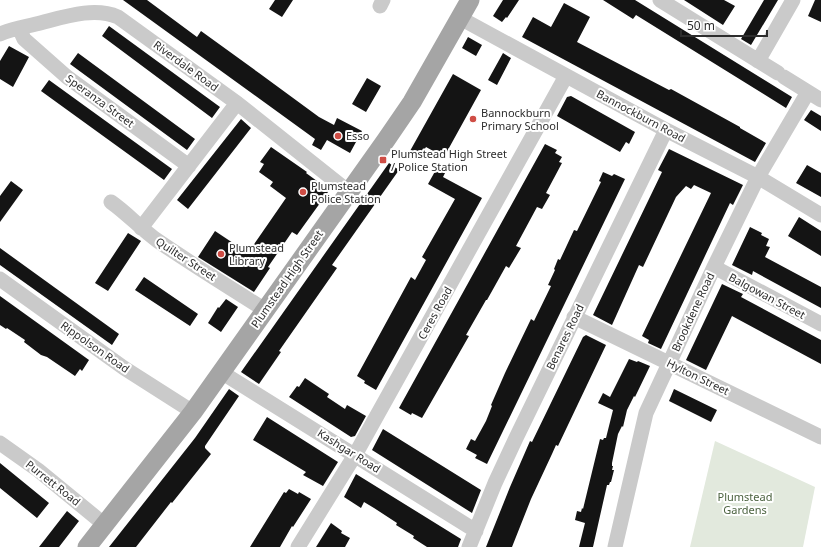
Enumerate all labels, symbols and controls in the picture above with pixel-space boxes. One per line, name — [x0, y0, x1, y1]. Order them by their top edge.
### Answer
scale bar — [681, 12, 767, 38]
text: 50 m — [687, 17, 715, 34]
street label: Riverdale Road — [151, 37, 222, 94]
street label: Speranza Street — [63, 71, 138, 131]
street label: Bannockburn Road — [594, 86, 688, 145]
place label: Bannockburn Primary School — [481, 105, 559, 133]
marker: Bannockburn Primary School — [468, 114, 478, 124]
place label: Esso — [346, 128, 370, 143]
marker: Esso — [333, 131, 343, 141]
place label: Plumstead High Street / Police Station — [391, 146, 507, 174]
marker: Plumstead High Street / Police Station — [378, 155, 388, 165]
place label: Plumstead Police Station — [311, 178, 381, 206]
marker: Plumstead Police Station — [298, 187, 308, 197]
street label: Plumstead High Street — [247, 227, 326, 331]
street label: Quilter Street — [153, 233, 219, 284]
place label: Plumstead Library — [229, 240, 284, 268]
marker: Plumstead Library — [216, 249, 226, 259]
street label: Balgowan Street — [726, 269, 808, 322]
street label: Brookdene Road — [668, 270, 718, 354]
street label: Ceres Road — [414, 284, 455, 342]
street label: Benares Road — [542, 301, 587, 372]
street label: Rippolson Road — [58, 317, 133, 376]
street label: Hylton Street — [665, 355, 732, 398]
street label: Kashgar Road — [315, 425, 384, 476]
street label: Purrett Road — [23, 456, 84, 509]
park label: Plumstead Gardens — [718, 489, 772, 517]

